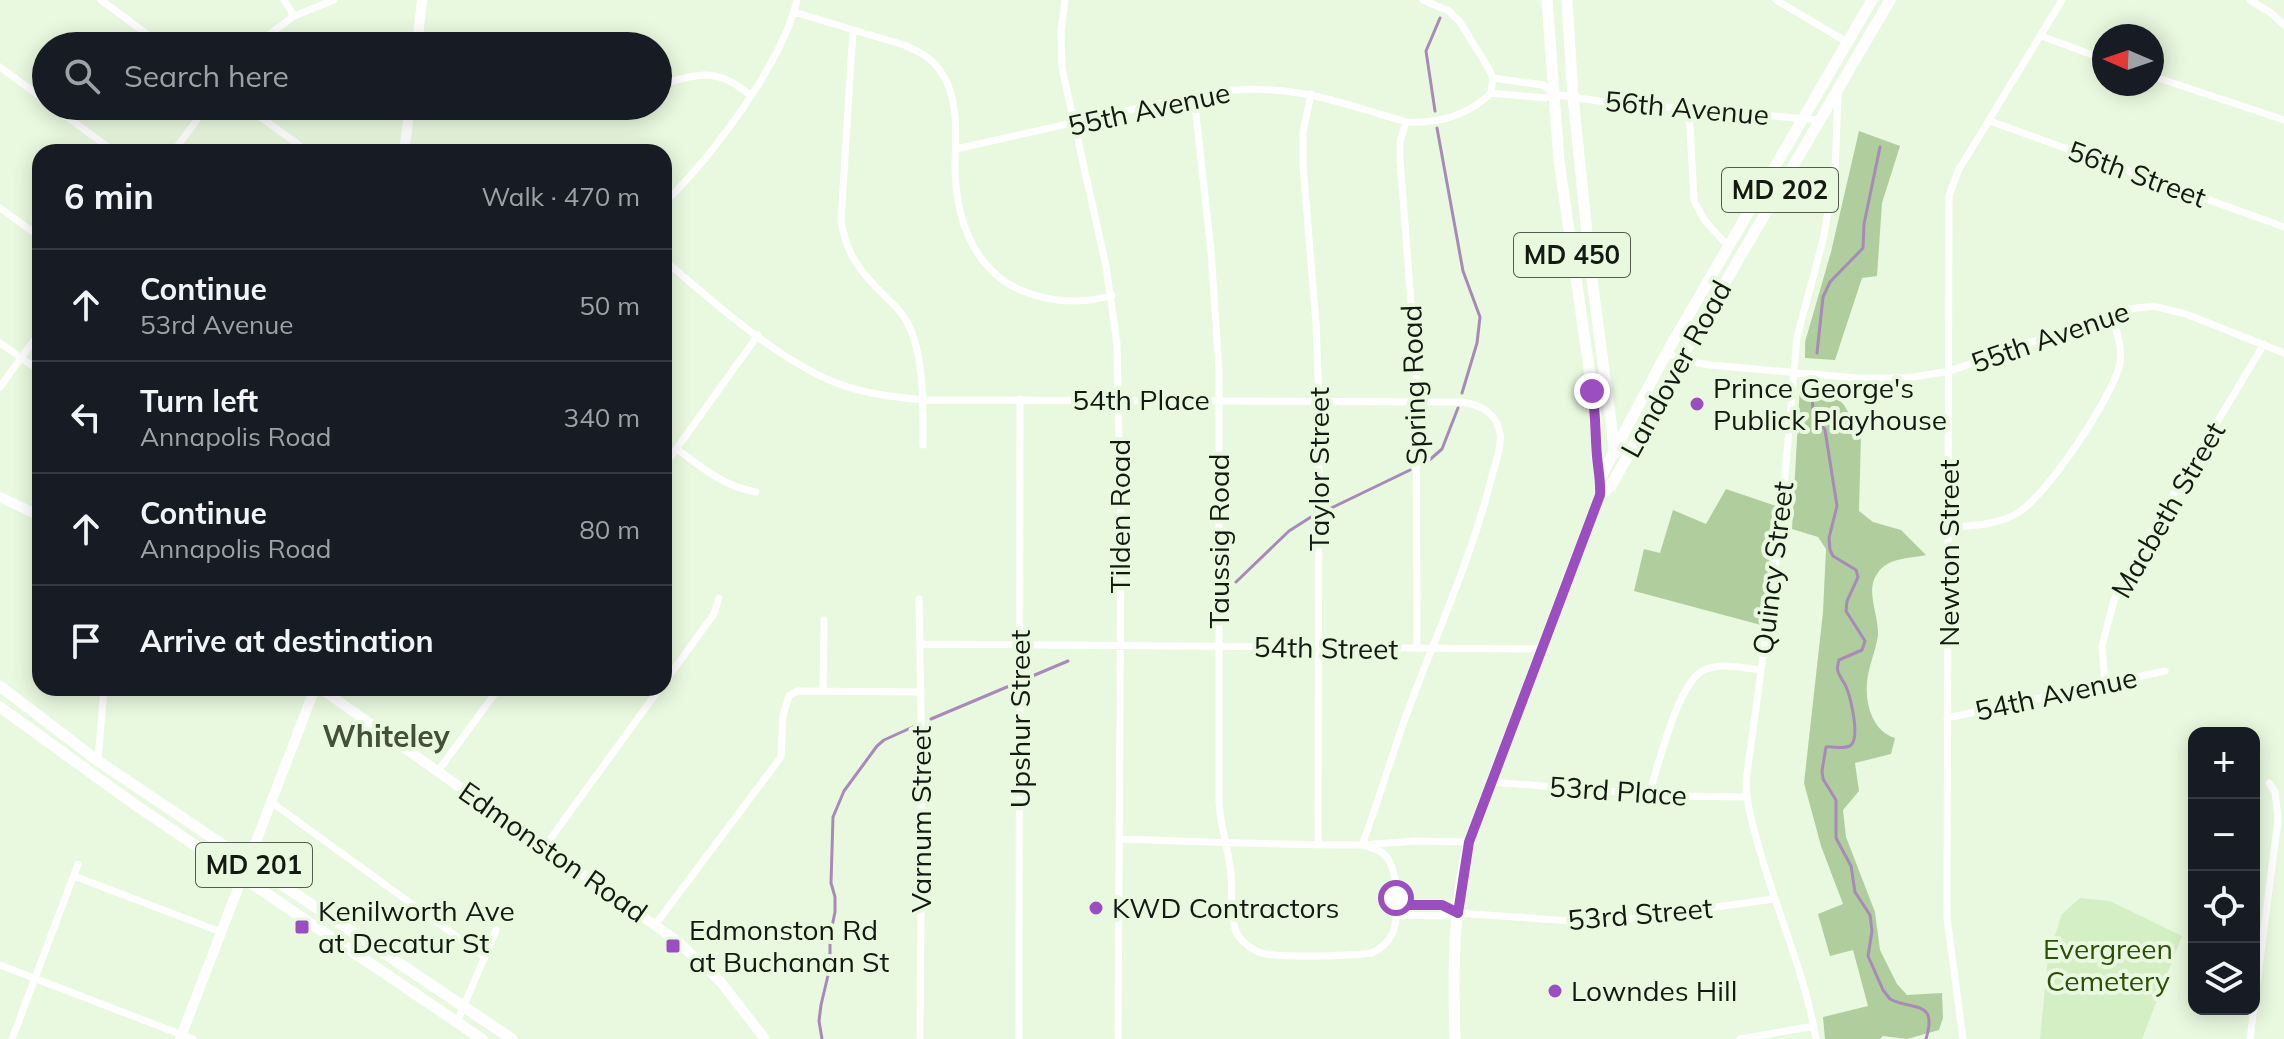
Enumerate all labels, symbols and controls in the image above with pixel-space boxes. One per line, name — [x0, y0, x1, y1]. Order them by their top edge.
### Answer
north arrow — [2092, 24, 2164, 96]
search box — [32, 32, 672, 120]
icon: search — [60, 54, 104, 98]
text: Search here — [124, 57, 289, 95]
street label: 55th Avenue — [1065, 74, 1233, 143]
street label: 56th Avenue — [1604, 83, 1771, 132]
street label: 56th Street — [2063, 132, 2211, 215]
road number: MD 202 — [1722, 168, 1838, 212]
text: 6 min — [64, 175, 154, 218]
text: Walk · 470 m — [481, 180, 640, 213]
road number: MD 450 — [1514, 233, 1630, 277]
text: Continue — [140, 270, 267, 308]
street label: Landover Road — [1612, 274, 1739, 463]
icon: ahead — [64, 283, 108, 327]
text: 50 m — [579, 289, 640, 322]
street label: 55th Avenue — [1966, 293, 2133, 380]
street label: Spring Road — [1393, 304, 1434, 466]
text: 53rd Avenue — [140, 308, 293, 341]
place label: Prince George's Publick Playhouse — [1713, 370, 1947, 437]
route end — [1574, 373, 1610, 409]
text: Turn left — [140, 382, 258, 420]
street label: 54th Place — [1072, 382, 1210, 417]
street label: Taylor Street — [1301, 387, 1336, 551]
icon: left — [64, 395, 108, 439]
marker: Prince George's Publick Playhouse — [1688, 395, 1706, 413]
text: 340 m — [564, 401, 640, 434]
street label: Macbeth Street — [2103, 415, 2232, 604]
text: Annapolis Road — [140, 420, 331, 453]
street label: Tilden Road — [1102, 439, 1137, 593]
street label: Taussig Road — [1201, 453, 1236, 629]
street label: Newton Street — [1931, 459, 1966, 647]
street label: Quincy Street — [1745, 479, 1801, 657]
text: Continue — [140, 494, 267, 532]
icon: ahead — [64, 507, 108, 551]
text: 80 m — [579, 513, 640, 546]
text: Annapolis Road — [140, 532, 331, 565]
icon: arrive — [64, 619, 108, 663]
text: Arrive at destination — [140, 622, 434, 660]
street label: 54th Street — [1253, 629, 1399, 666]
street label: Upshur Street — [1002, 630, 1037, 808]
street label: 54th Avenue — [1972, 659, 2140, 728]
district label: Whiteley — [322, 717, 450, 755]
street label: Varnum Street — [903, 725, 938, 912]
map controls — [2188, 727, 2260, 1015]
button: + — [2188, 727, 2260, 799]
street label: 53rd Place — [1548, 768, 1688, 813]
street label: Edmonston Road — [452, 774, 654, 930]
button: − — [2188, 799, 2260, 871]
road number: MD 201 — [196, 843, 312, 887]
button: locate — [2188, 871, 2260, 943]
route start — [1378, 880, 1414, 916]
place label: KWD Contractors — [1112, 890, 1339, 925]
street label: 53rd Street — [1566, 890, 1714, 937]
place label: Kenilworth Ave at Decatur St — [318, 893, 515, 960]
marker: KWD Contractors — [1087, 899, 1105, 917]
place label: Edmonston Rd at Buchanan St — [689, 912, 889, 979]
marker: Kenilworth Ave at Decatur St — [293, 918, 311, 936]
park label: Evergreen Cemetery — [2043, 931, 2173, 998]
marker: Edmonston Rd at Buchanan St — [664, 937, 682, 955]
button: layers — [2188, 943, 2260, 1015]
place label: Lowndes Hill — [1571, 973, 1737, 1008]
marker: Lowndes Hill — [1546, 982, 1564, 1000]

